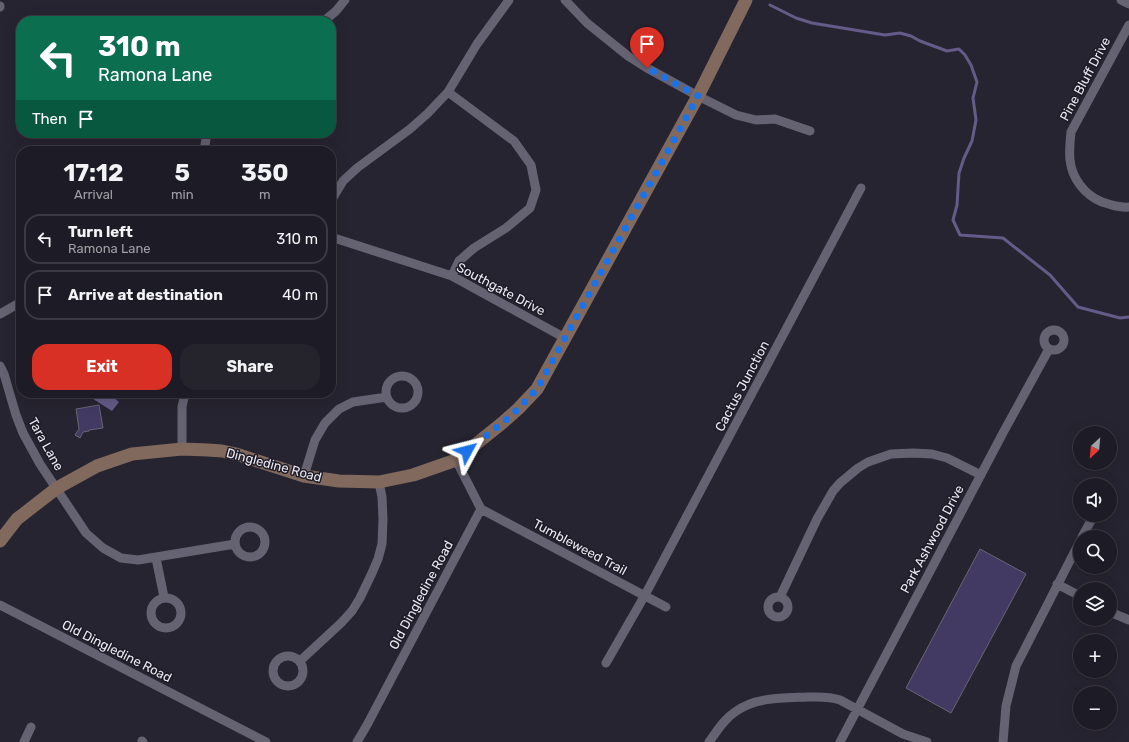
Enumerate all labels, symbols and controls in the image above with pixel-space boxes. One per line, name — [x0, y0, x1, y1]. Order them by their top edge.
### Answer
pin — [630, 27, 664, 68]
text: 310 m — [98, 30, 181, 63]
icon: left — [32, 32, 84, 84]
icon: arrive — [636, 33, 658, 55]
street label: Pine Bluff Drive — [1057, 35, 1113, 123]
text: Ramona Lane — [98, 64, 212, 86]
icon: arrive — [75, 108, 97, 130]
text: Then — [32, 110, 67, 128]
text: 17:12 — [63, 159, 124, 187]
text: 5 — [175, 159, 190, 187]
text: 350 — [241, 159, 289, 187]
text: Arrival — [74, 187, 113, 202]
text: min — [171, 187, 194, 202]
text: m — [259, 187, 271, 202]
text: Turn left — [68, 223, 133, 241]
icon: left — [34, 228, 56, 250]
text: 310 m — [276, 230, 318, 248]
text: Ramona Lane — [68, 241, 151, 256]
street label: Southgate Drive — [454, 259, 548, 320]
icon: arrive — [34, 284, 56, 306]
text: Arrive at destination — [68, 286, 223, 304]
text: 40 m — [282, 286, 318, 304]
street label: Cactus Junction — [712, 338, 772, 434]
button: Exit — [32, 344, 172, 390]
button: Share — [180, 344, 320, 390]
street label: Tara Lane — [25, 415, 67, 473]
north arrow — [1073, 426, 1117, 470]
map controls — [1073, 426, 1117, 730]
position arrow — [446, 430, 488, 472]
street label: Dingledine Road — [224, 445, 323, 486]
button: sound — [1073, 478, 1117, 522]
street label: Park Ashwood Drive — [897, 482, 967, 596]
street label: Tumbleweed Trail — [531, 516, 629, 578]
button: search — [1073, 530, 1117, 574]
street label: Old Dingledine Road — [386, 538, 457, 652]
button: layers — [1073, 582, 1117, 626]
street label: Old Dingledine Road — [59, 617, 174, 686]
button: + — [1073, 634, 1117, 678]
button: − — [1073, 686, 1117, 730]

